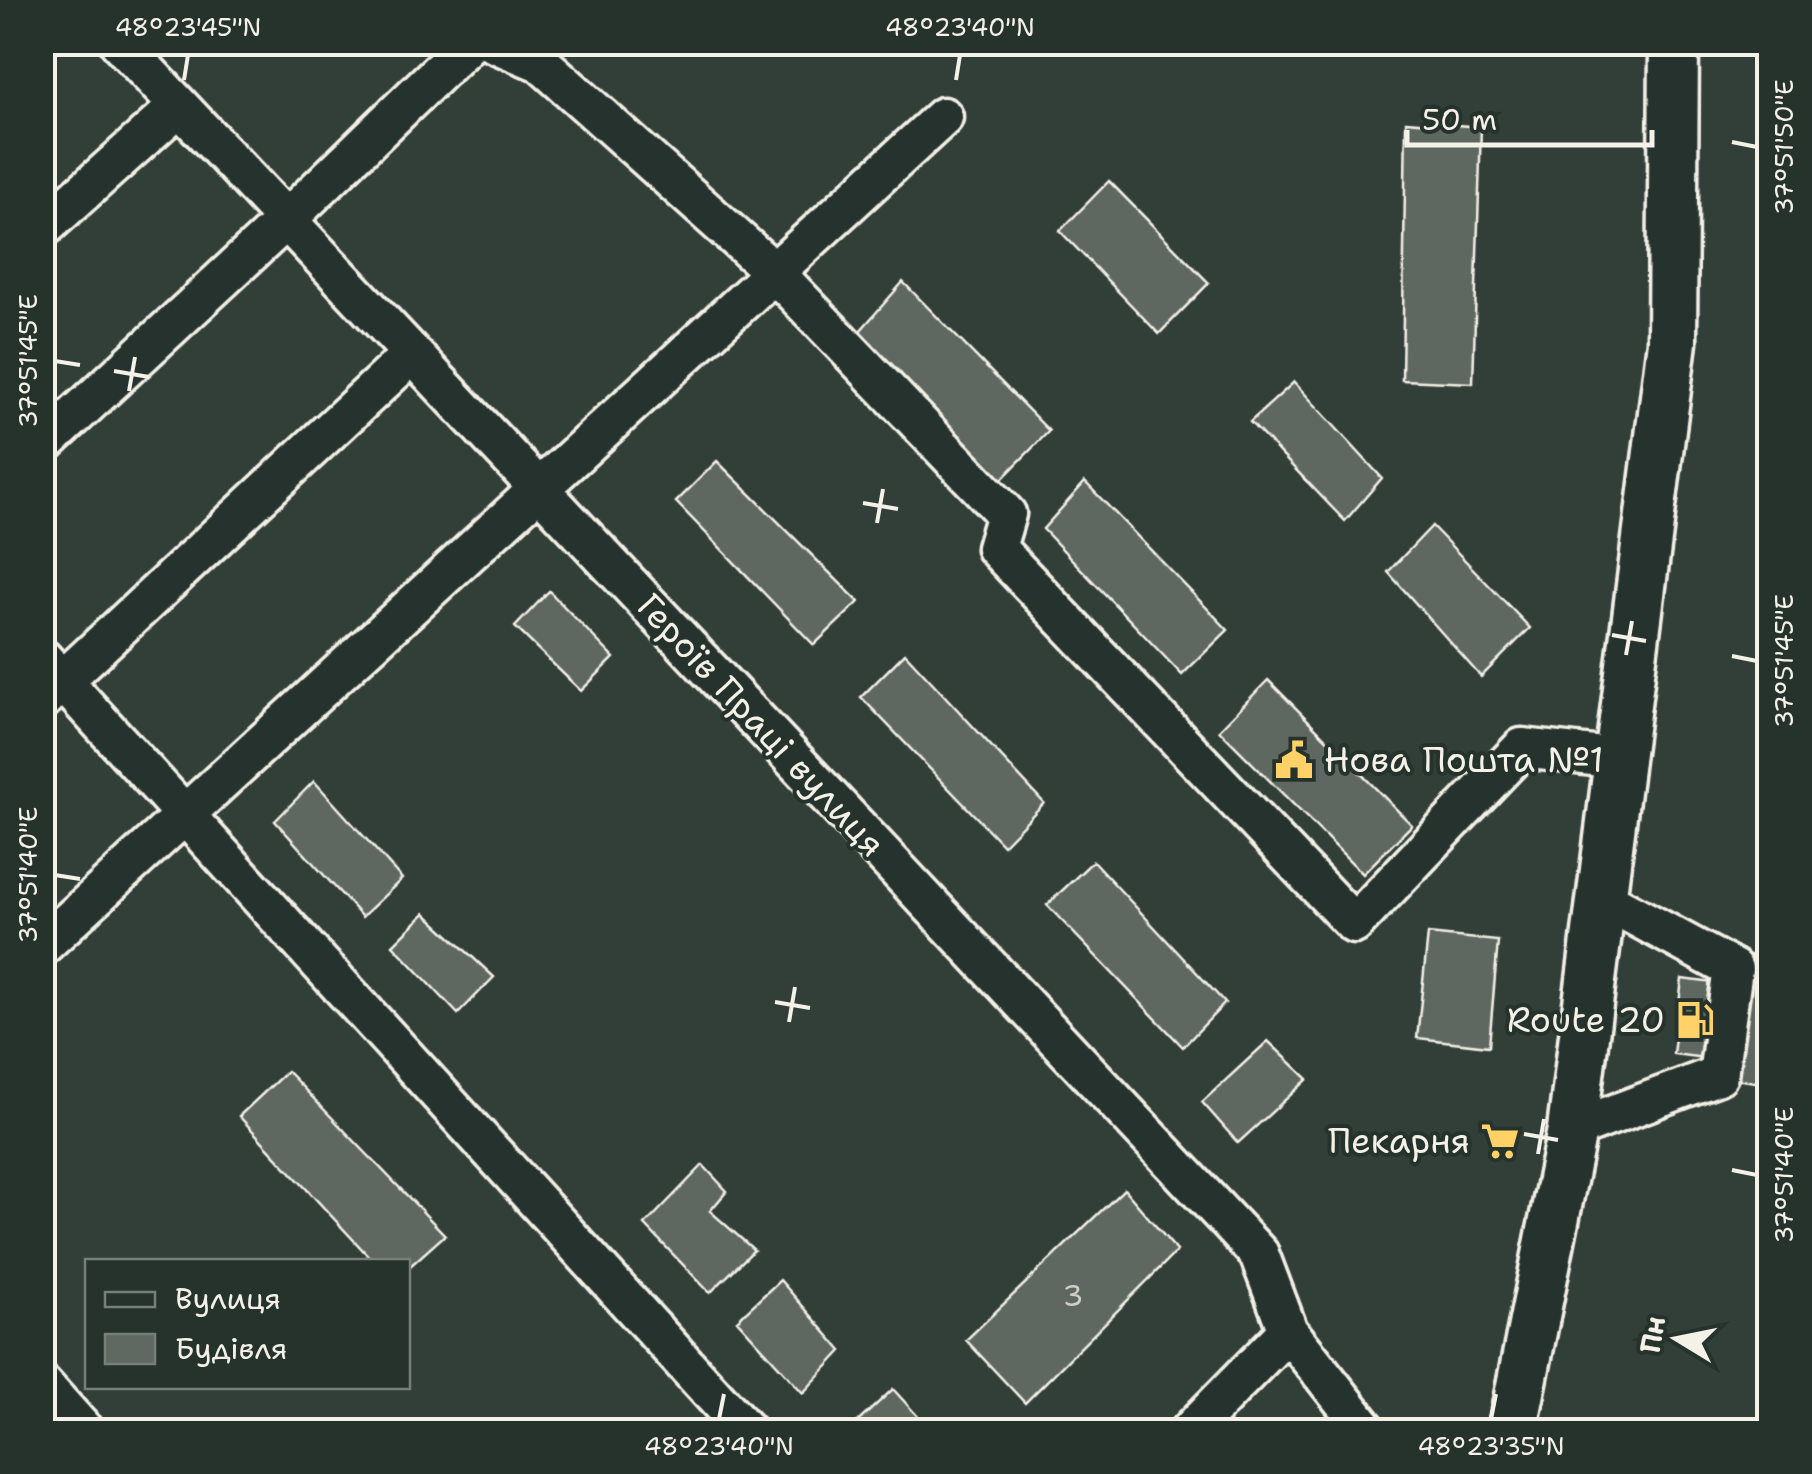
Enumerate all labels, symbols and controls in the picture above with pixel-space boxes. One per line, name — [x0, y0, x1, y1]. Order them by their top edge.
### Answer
text: 48°23'45"N — [115, 10, 261, 44]
text: 48°23'40"N — [885, 10, 1035, 44]
text: 37°51'50"E — [1767, 79, 1801, 215]
scale bar — [1407, 85, 1652, 147]
text: 50 m — [1422, 99, 1497, 140]
text: 37°51'45"E — [11, 294, 45, 428]
street label: Героїв Праці вулиця — [627, 583, 896, 866]
text: 37°51'45"E — [1767, 594, 1801, 728]
place label: Нова Пошта №1 — [1324, 736, 1604, 783]
public building icon: Нова Пошта №1 — [1273, 739, 1315, 781]
text: 37°51'40"E — [11, 807, 45, 943]
place label: Route 20 — [1507, 996, 1665, 1043]
fuel station icon: Route 20 — [1674, 999, 1716, 1041]
text: 37°51'40"E — [1767, 1107, 1801, 1243]
place label: Пекарня — [1328, 1117, 1470, 1164]
supermarket icon: Пекарня — [1479, 1120, 1521, 1162]
legend — [85, 1259, 410, 1389]
house number: 3 — [1063, 1275, 1084, 1316]
text: Вулиця — [175, 1278, 281, 1319]
north arrow — [1627, 1289, 1727, 1389]
text: Пн — [1630, 1313, 1674, 1356]
text: Будівля — [175, 1328, 288, 1369]
text: 48°23'40"N — [644, 1429, 794, 1463]
text: 48°23'35"N — [1417, 1429, 1565, 1463]

